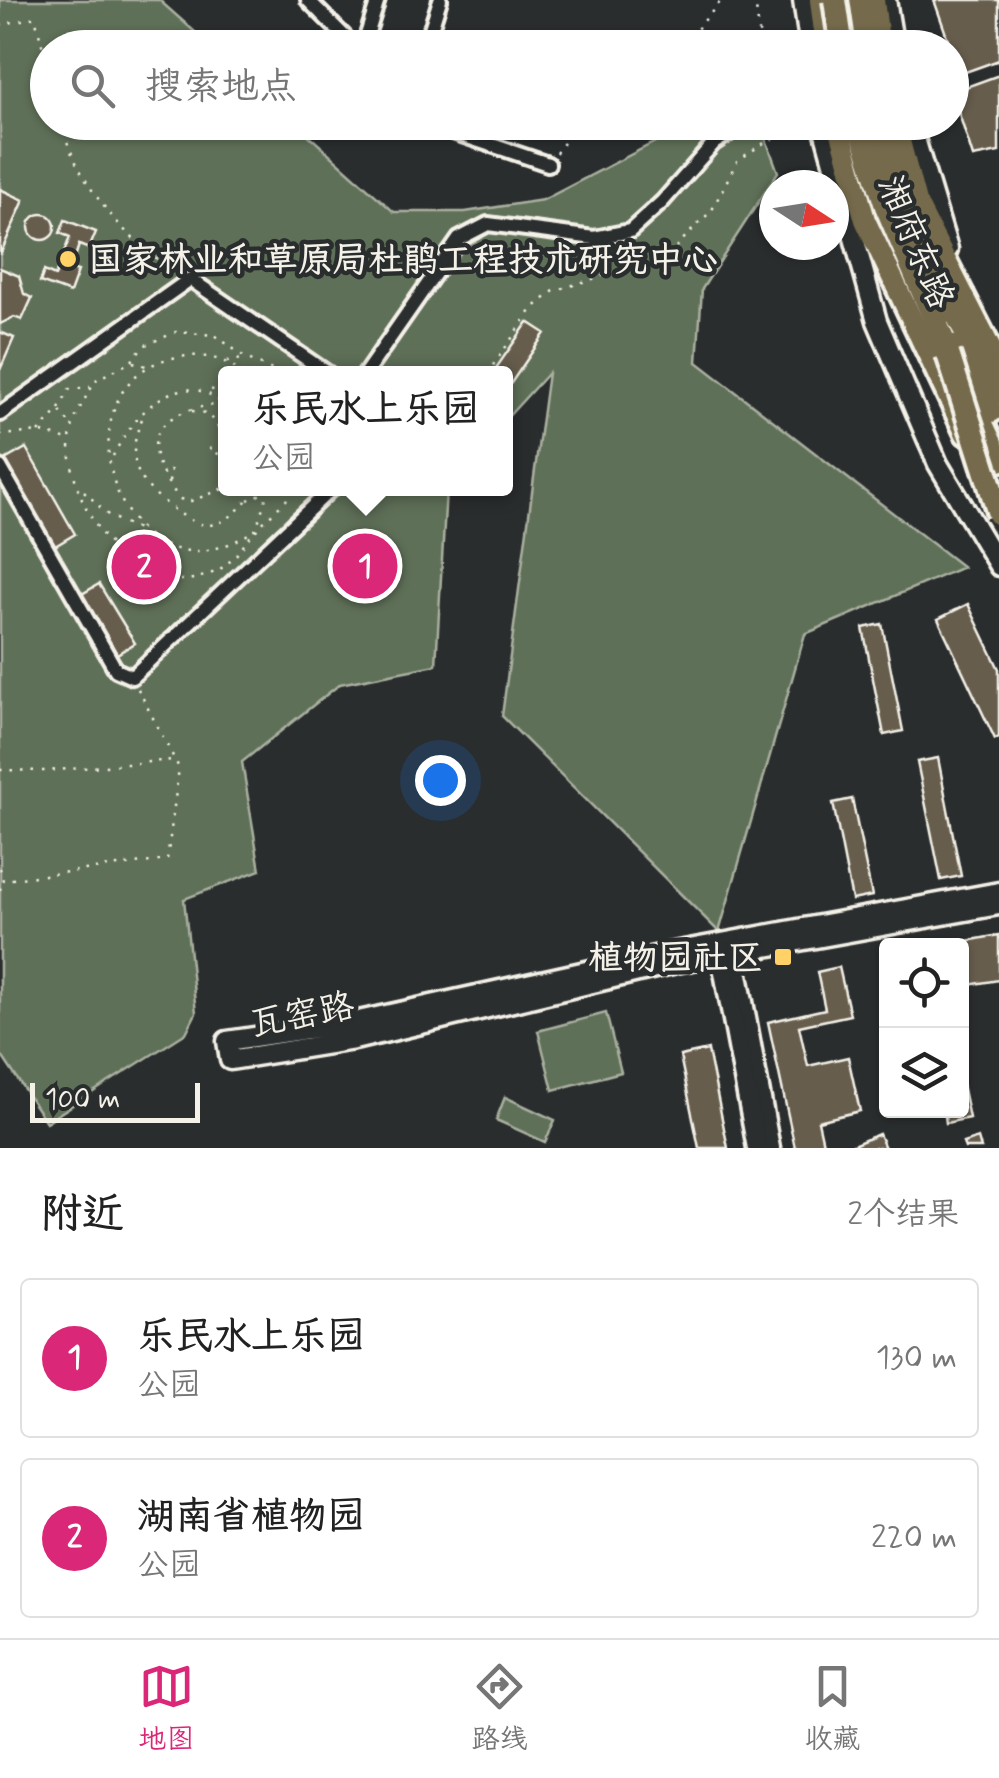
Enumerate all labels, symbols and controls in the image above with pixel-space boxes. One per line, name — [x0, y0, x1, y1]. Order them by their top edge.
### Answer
search box — [30, 30, 969, 140]
icon: search — [65, 58, 120, 113]
text: 搜索地点 — [145, 63, 297, 112]
street label: 湘府东路 — [867, 169, 964, 316]
north arrow — [759, 170, 849, 260]
place label: 国家林业和草原局杜鹃工程技术研究中心 — [88, 238, 718, 284]
marker: 国家林业和草原局杜鹃工程技术研究中心 — [57, 248, 79, 270]
popup — [218, 366, 513, 496]
text: 乐民水上乐园 — [251, 386, 480, 435]
text: 公园 — [251, 438, 316, 480]
pin: 1 — [332, 528, 398, 604]
pin: 2 — [112, 530, 176, 604]
your location — [415, 755, 466, 806]
place label: 植物园社区 — [588, 936, 763, 982]
map controls — [879, 938, 969, 1118]
button: locate — [879, 938, 969, 1028]
marker: 植物园社区 — [772, 946, 794, 968]
street label: 瓦窑路 — [246, 983, 358, 1049]
button: layers — [879, 1028, 969, 1118]
scale bar — [30, 1078, 200, 1122]
text: 100 m — [45, 1082, 120, 1119]
text: 附近 — [40, 1188, 124, 1243]
text: 2个结果 — [847, 1194, 959, 1236]
text: 乐民水上乐园 — [137, 1313, 365, 1362]
text: 1 — [67, 1337, 82, 1379]
text: 130 m — [876, 1337, 957, 1379]
text: 公园 — [137, 1365, 201, 1407]
text: 湖南省植物园 — [137, 1493, 365, 1542]
text: 2 — [67, 1517, 82, 1559]
text: 220 m — [871, 1517, 957, 1559]
text: 公园 — [137, 1545, 201, 1587]
tab: 地图 — [138, 1659, 195, 1759]
tab: 路线 — [471, 1659, 528, 1759]
tab: 收藏 — [804, 1659, 861, 1759]

